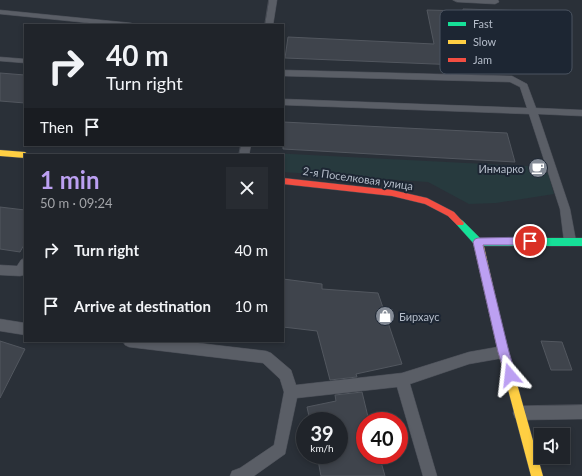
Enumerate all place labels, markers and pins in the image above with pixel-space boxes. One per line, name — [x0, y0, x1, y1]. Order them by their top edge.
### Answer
cafe icon: Инмарко — [527, 157, 549, 179]
place label: Инмарко — [478, 162, 524, 175]
pin — [513, 224, 547, 258]
shop icon: Бирхаус — [374, 305, 396, 327]
place label: Бирхаус — [399, 310, 440, 323]

